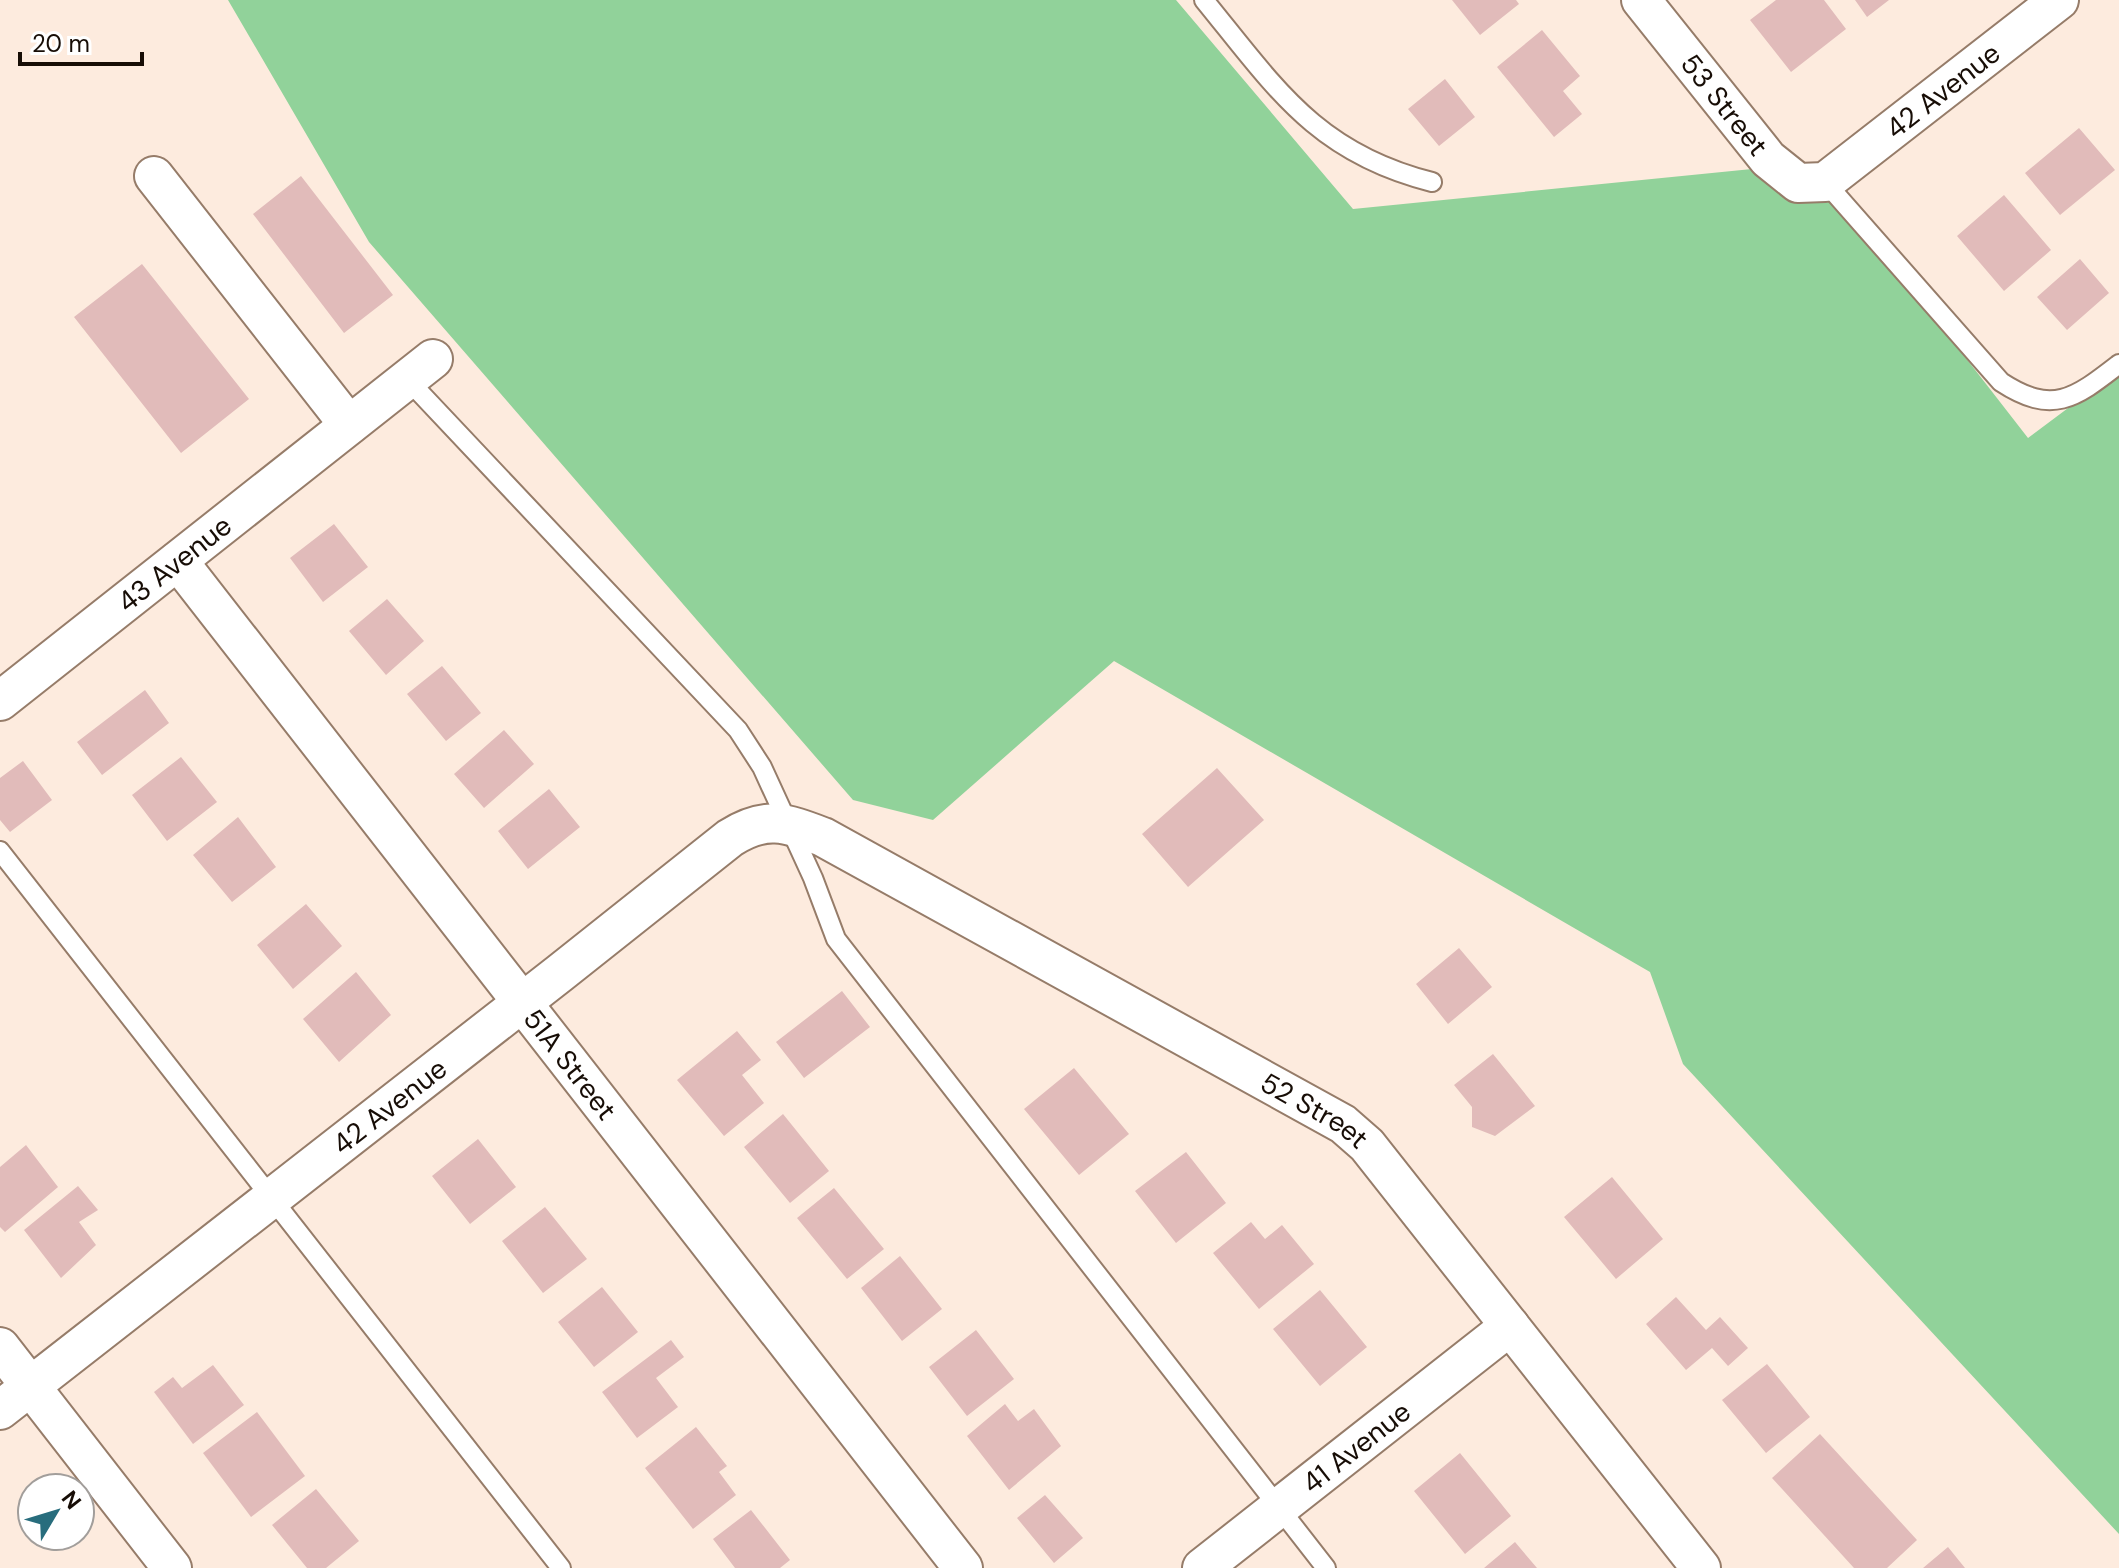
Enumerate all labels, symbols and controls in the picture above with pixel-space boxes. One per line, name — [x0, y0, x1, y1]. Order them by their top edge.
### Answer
scale bar — [20, 16, 142, 66]
text: 20 m — [32, 28, 90, 59]
street label: 42 Avenue — [1878, 34, 2008, 147]
street label: 53 Street — [1673, 46, 1777, 163]
street label: 43 Avenue — [109, 507, 239, 620]
street label: 51A Street — [515, 1001, 625, 1127]
street label: 42 Avenue — [325, 1050, 454, 1162]
street label: 52 Street — [1254, 1064, 1377, 1157]
street label: 41 Avenue — [1294, 1393, 1418, 1501]
north arrow — [16, 1472, 96, 1552]
text: N — [55, 1485, 88, 1515]

